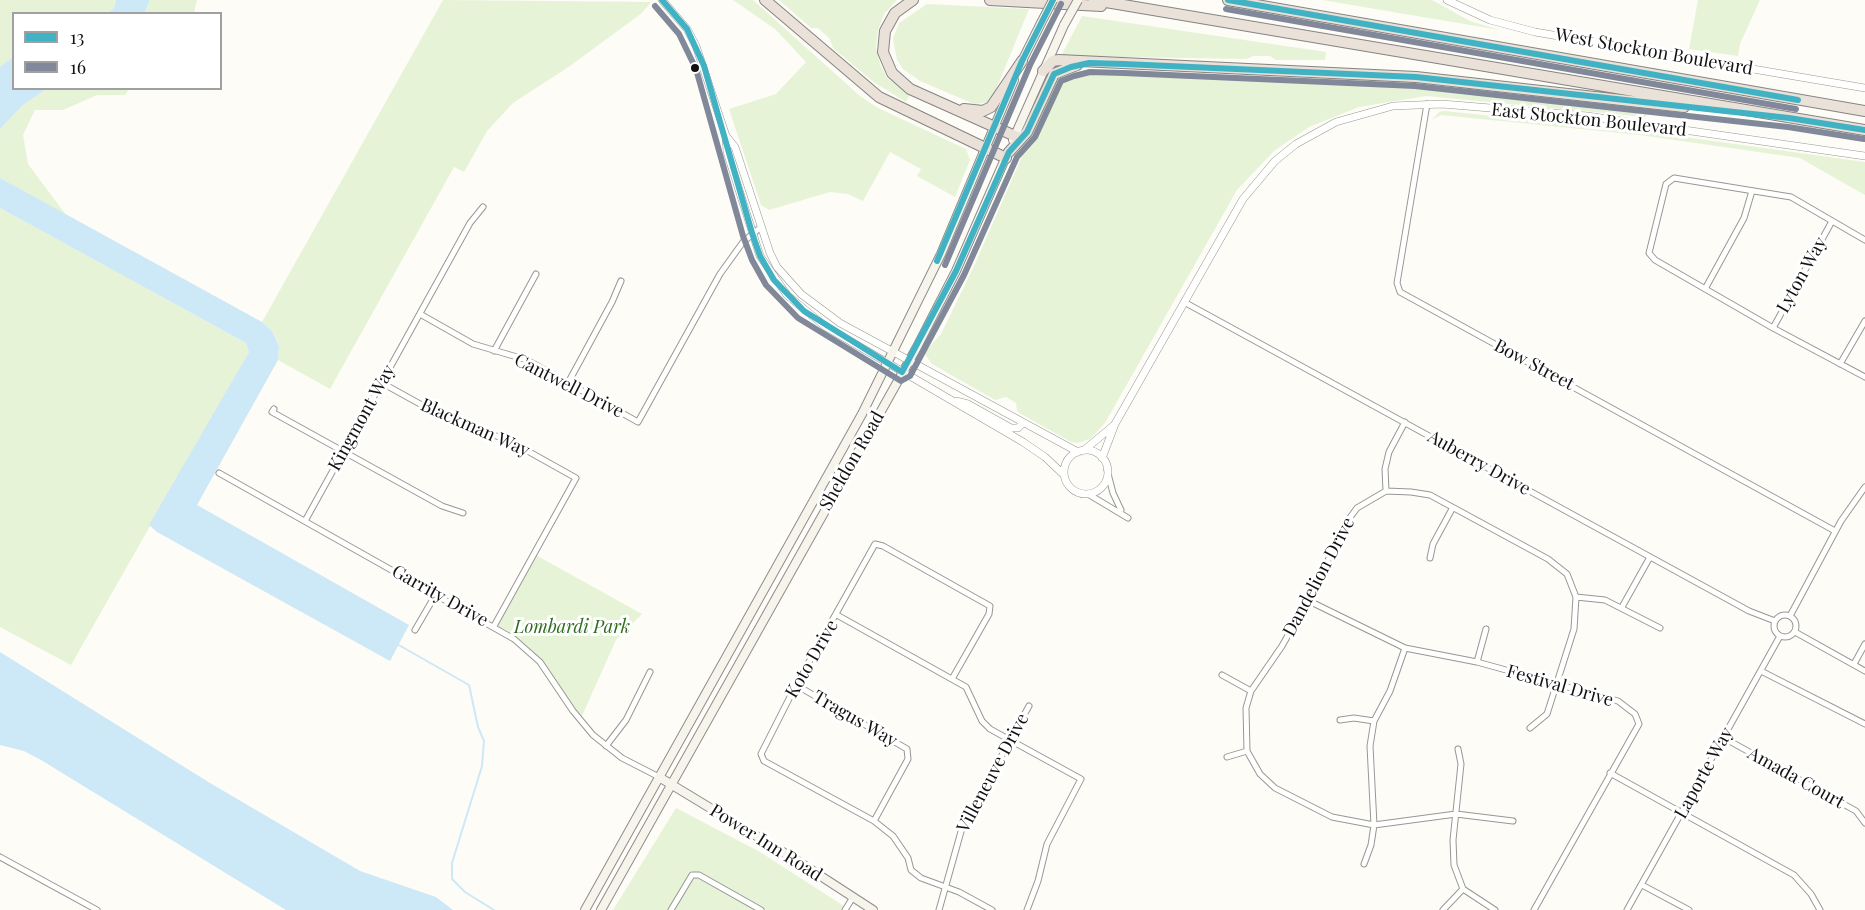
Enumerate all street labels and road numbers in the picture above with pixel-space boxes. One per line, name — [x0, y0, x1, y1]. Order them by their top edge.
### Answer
street label: West Stockton Boulevard — [1553, 24, 1755, 80]
street label: East Stockton Boulevard — [1490, 99, 1688, 141]
street label: Lyton Way — [1772, 233, 1832, 317]
street label: Bow Street — [1490, 335, 1578, 395]
street label: Cantwell Drive — [511, 349, 627, 423]
street label: Kingmont Way — [324, 361, 400, 475]
street label: Blackman Way — [417, 394, 533, 462]
street label: Sheldon Road — [815, 408, 889, 514]
street label: Auberry Drive — [1424, 426, 1534, 500]
street label: Dandelion Drive — [1279, 514, 1359, 640]
street label: Garrity Drive — [388, 561, 492, 631]
street label: Koto Drive — [781, 616, 843, 702]
street label: Festival Drive — [1504, 660, 1616, 712]
street label: Tragus Way — [809, 686, 901, 752]
street label: Villeneuve Drive — [952, 710, 1034, 836]
street label: Laporte Way — [1670, 724, 1738, 822]
street label: Amada Court — [1744, 743, 1848, 813]
street label: Power Inn Road — [706, 800, 826, 886]

